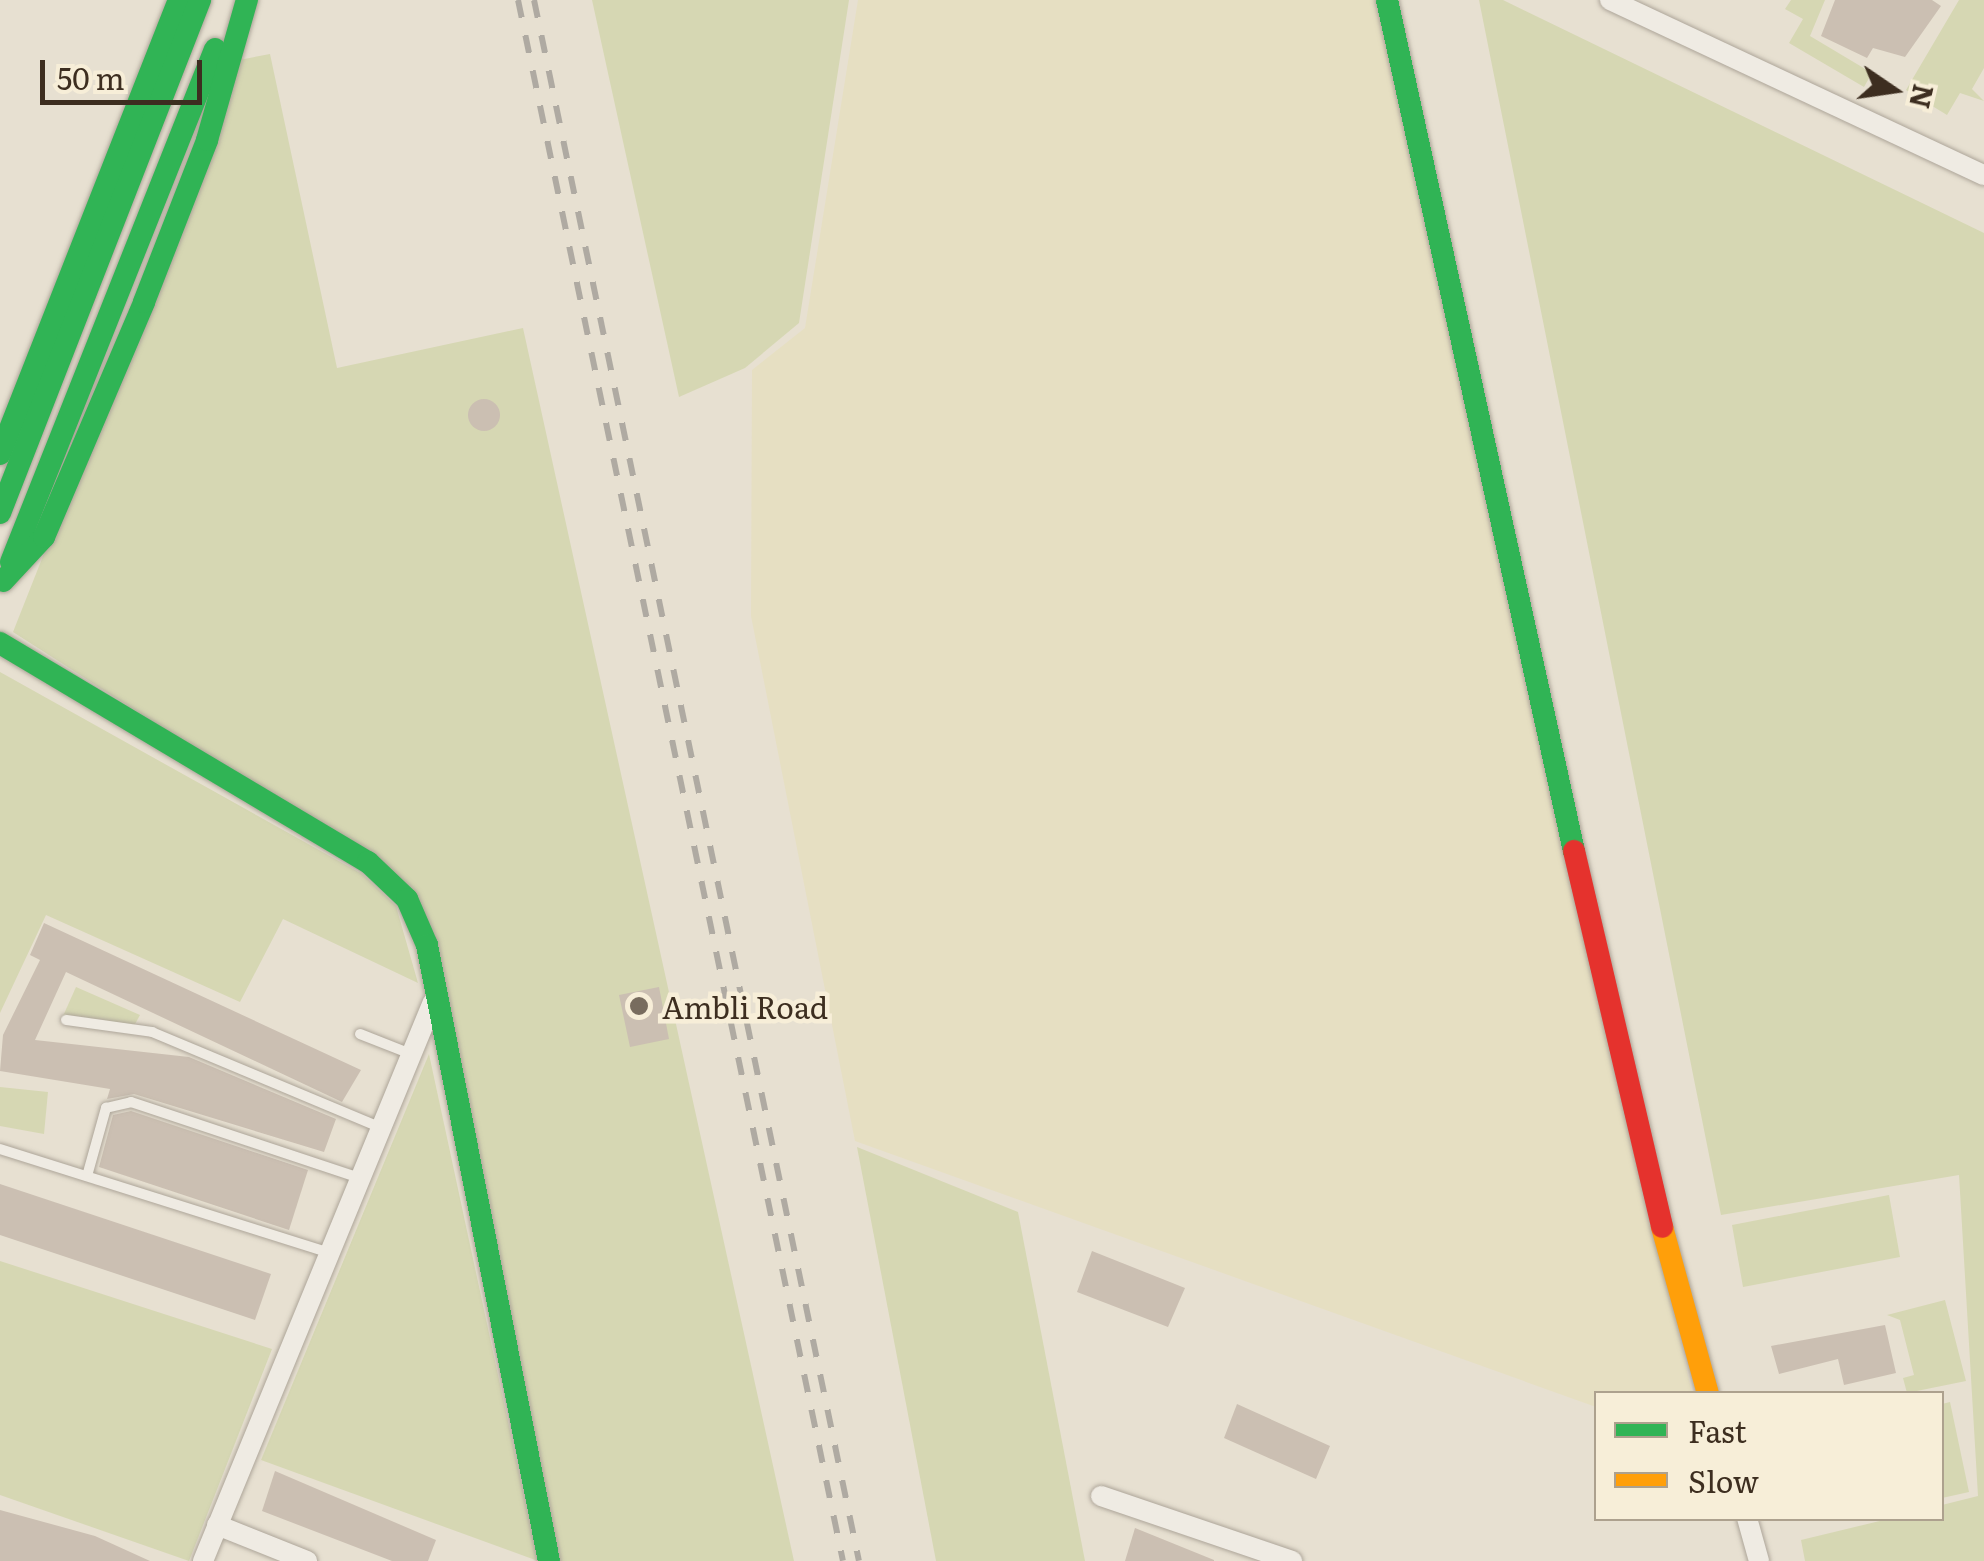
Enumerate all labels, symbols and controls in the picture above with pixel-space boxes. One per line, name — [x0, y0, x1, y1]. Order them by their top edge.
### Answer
scale bar — [45, 40, 208, 102]
north arrow — [1844, 40, 1944, 140]
text: 50 m — [57, 55, 125, 99]
text: N — [1900, 81, 1946, 113]
place label: Ambli Road — [662, 988, 828, 1024]
marker: Ambli Road — [626, 993, 652, 1019]
legend — [1594, 1391, 1944, 1521]
text: Fast — [1688, 1408, 1747, 1452]
text: Slow — [1688, 1458, 1759, 1502]

